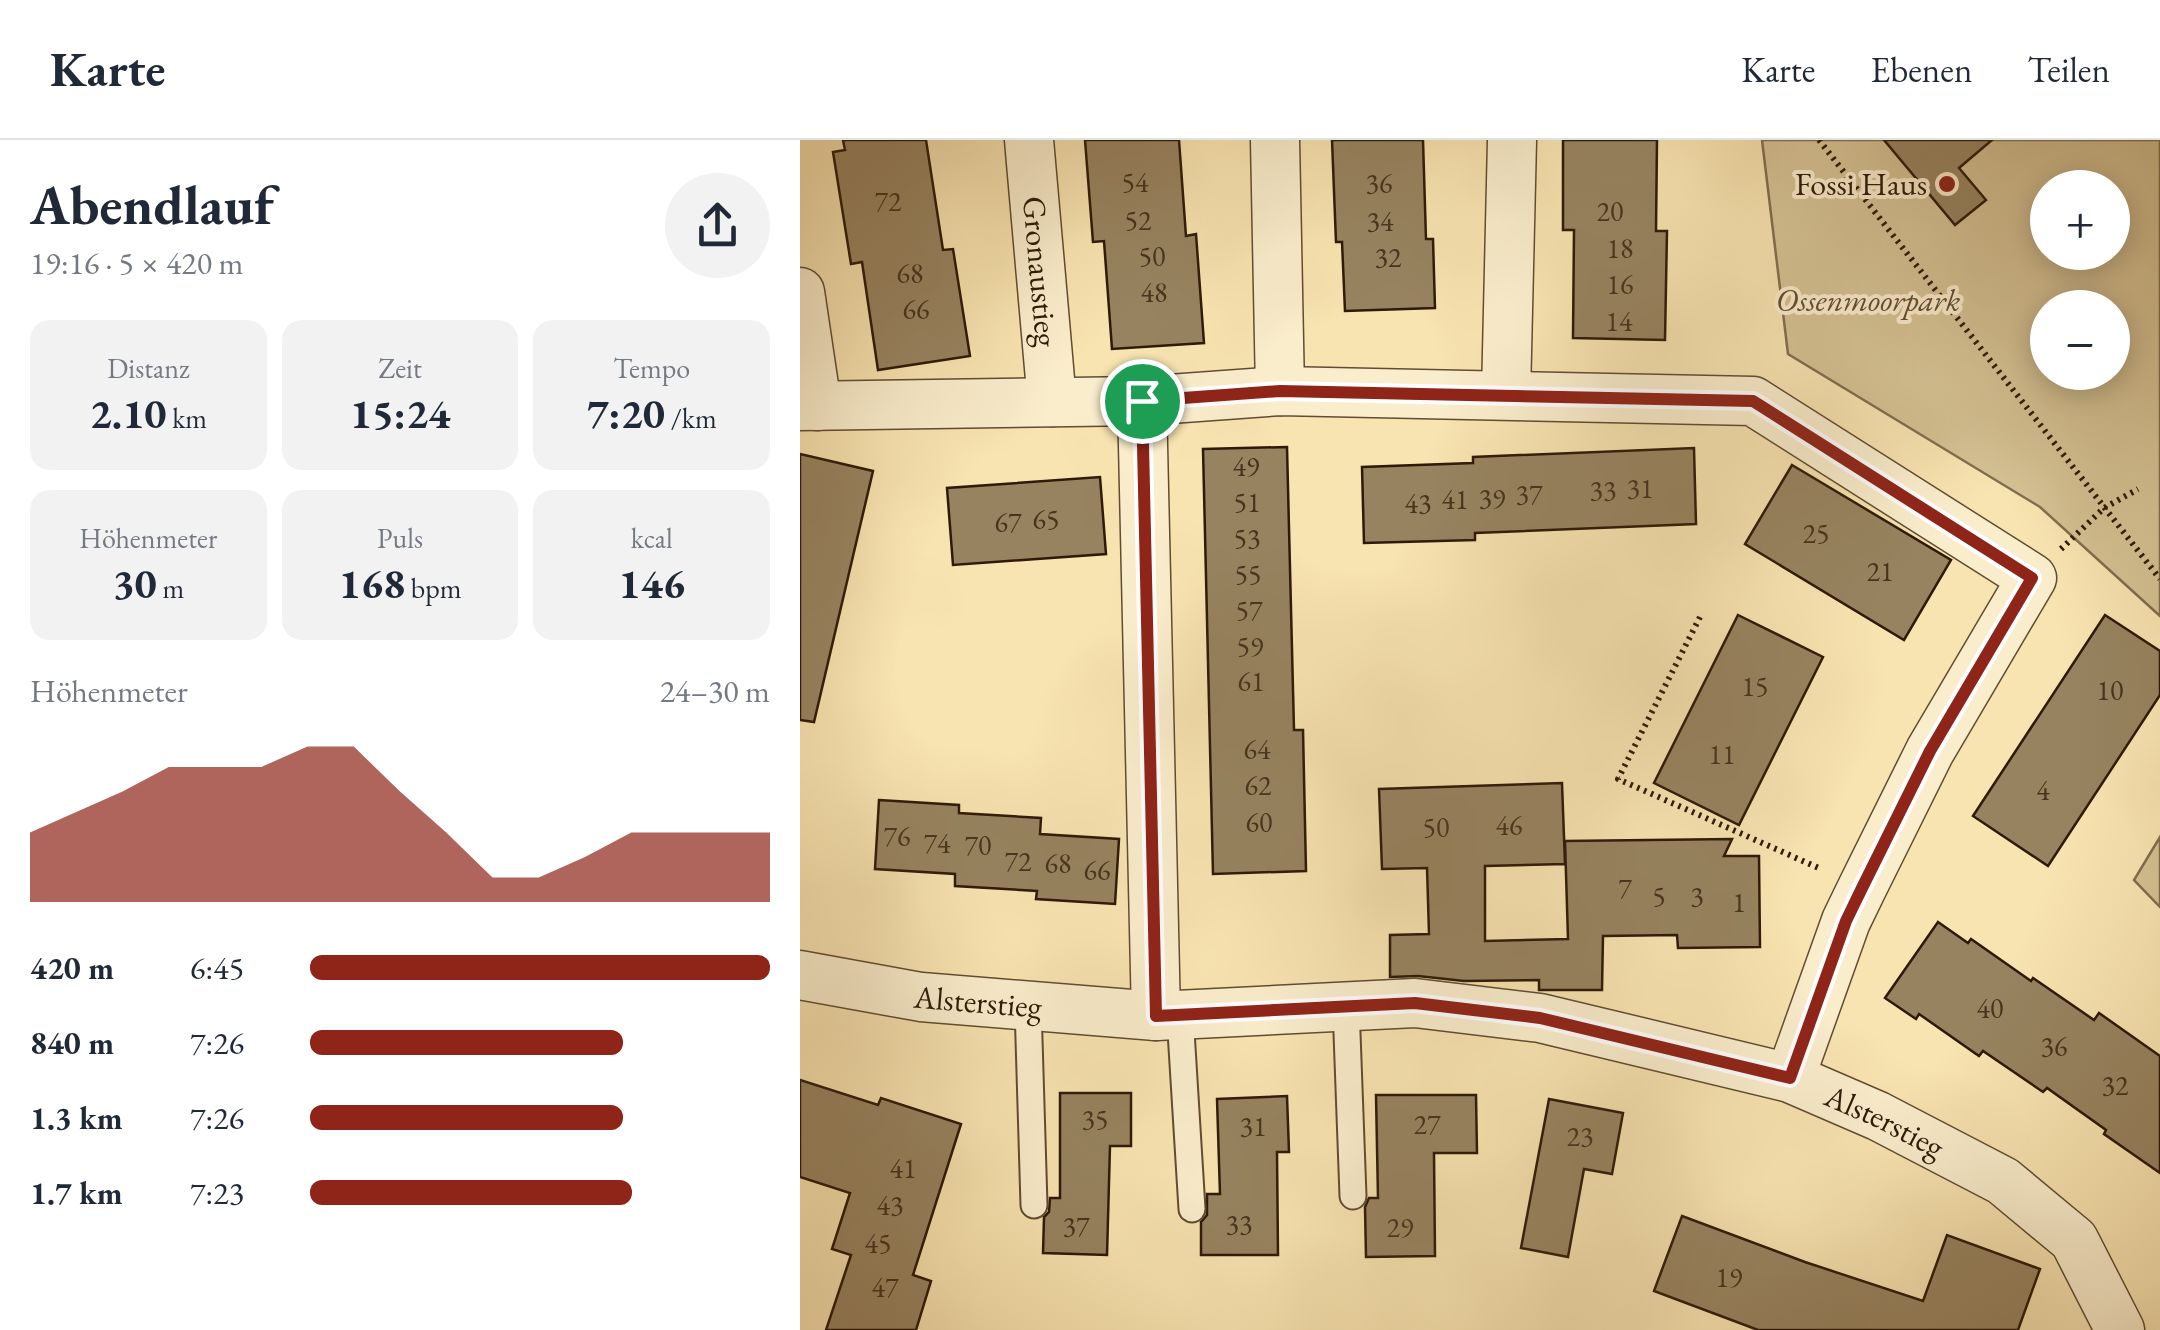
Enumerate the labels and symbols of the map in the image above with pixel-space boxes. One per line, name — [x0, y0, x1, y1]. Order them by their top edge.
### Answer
place label: Fossi Haus — [1795, 163, 1927, 205]
house number: 54 — [1122, 164, 1149, 200]
house number: 36 — [1366, 165, 1392, 201]
marker: Fossi Haus — [1936, 173, 1958, 195]
house number: 72 — [875, 183, 902, 219]
house number: 20 — [1597, 193, 1623, 229]
street label: Gronaustieg — [1013, 194, 1068, 350]
house number: 52 — [1125, 202, 1152, 238]
house number: 34 — [1367, 203, 1394, 239]
house number: 18 — [1607, 230, 1633, 266]
house number: 50 — [1139, 238, 1165, 274]
house number: 32 — [1375, 239, 1402, 275]
house number: 68 — [897, 255, 923, 291]
house number: 16 — [1607, 266, 1633, 302]
house number: 48 — [1141, 274, 1167, 310]
park label: Ossenmoorpark — [1776, 279, 1961, 321]
house number: 66 — [903, 291, 929, 327]
house number: 14 — [1606, 303, 1633, 339]
pin — [1100, 359, 1185, 444]
house number: 49 — [1233, 448, 1259, 484]
house number: 31 — [1627, 470, 1653, 506]
house number: 33 — [1590, 472, 1616, 508]
house number: 37 — [1516, 476, 1543, 512]
house number: 39 — [1479, 480, 1505, 516]
house number: 41 — [1442, 481, 1468, 517]
house number: 51 — [1234, 484, 1260, 520]
house number: 43 — [1405, 485, 1431, 521]
house number: 65 — [1033, 501, 1059, 537]
house number: 67 — [995, 504, 1022, 540]
house number: 25 — [1803, 515, 1829, 551]
house number: 53 — [1234, 520, 1260, 556]
house number: 21 — [1867, 553, 1893, 589]
house number: 55 — [1235, 556, 1261, 592]
house number: 57 — [1236, 592, 1263, 628]
house number: 59 — [1237, 628, 1263, 664]
house number: 61 — [1238, 663, 1264, 699]
house number: 15 — [1742, 668, 1768, 704]
house number: 10 — [2097, 672, 2123, 708]
house number: 64 — [1244, 731, 1271, 767]
house number: 11 — [1709, 736, 1735, 772]
house number: 62 — [1245, 767, 1272, 803]
house number: 4 — [2036, 772, 2050, 808]
house number: 60 — [1246, 804, 1272, 840]
house number: 46 — [1496, 807, 1522, 843]
house number: 50 — [1423, 809, 1449, 845]
house number: 76 — [884, 818, 910, 854]
house number: 74 — [924, 825, 951, 861]
house number: 70 — [965, 827, 991, 863]
house number: 72 — [1005, 843, 1032, 879]
house number: 68 — [1045, 845, 1071, 881]
house number: 66 — [1084, 852, 1110, 888]
house number: 7 — [1618, 870, 1632, 906]
house number: 5 — [1652, 878, 1666, 914]
house number: 3 — [1690, 878, 1704, 914]
house number: 1 — [1732, 884, 1746, 920]
street label: Alsterstieg — [911, 975, 1044, 1028]
house number: 40 — [1977, 990, 2003, 1026]
house number: 36 — [2041, 1028, 2067, 1064]
house number: 32 — [2102, 1067, 2129, 1103]
street label: Alsterstieg — [1817, 1074, 1953, 1168]
house number: 35 — [1082, 1101, 1108, 1137]
house number: 27 — [1414, 1106, 1441, 1142]
house number: 31 — [1240, 1108, 1266, 1144]
house number: 23 — [1567, 1118, 1593, 1154]
house number: 41 — [890, 1150, 916, 1186]
house number: 43 — [877, 1187, 903, 1223]
house number: 33 — [1226, 1206, 1252, 1242]
house number: 37 — [1063, 1208, 1090, 1244]
house number: 29 — [1387, 1209, 1413, 1245]
house number: 45 — [865, 1225, 891, 1261]
house number: 19 — [1716, 1259, 1742, 1295]
house number: 47 — [872, 1269, 899, 1305]

